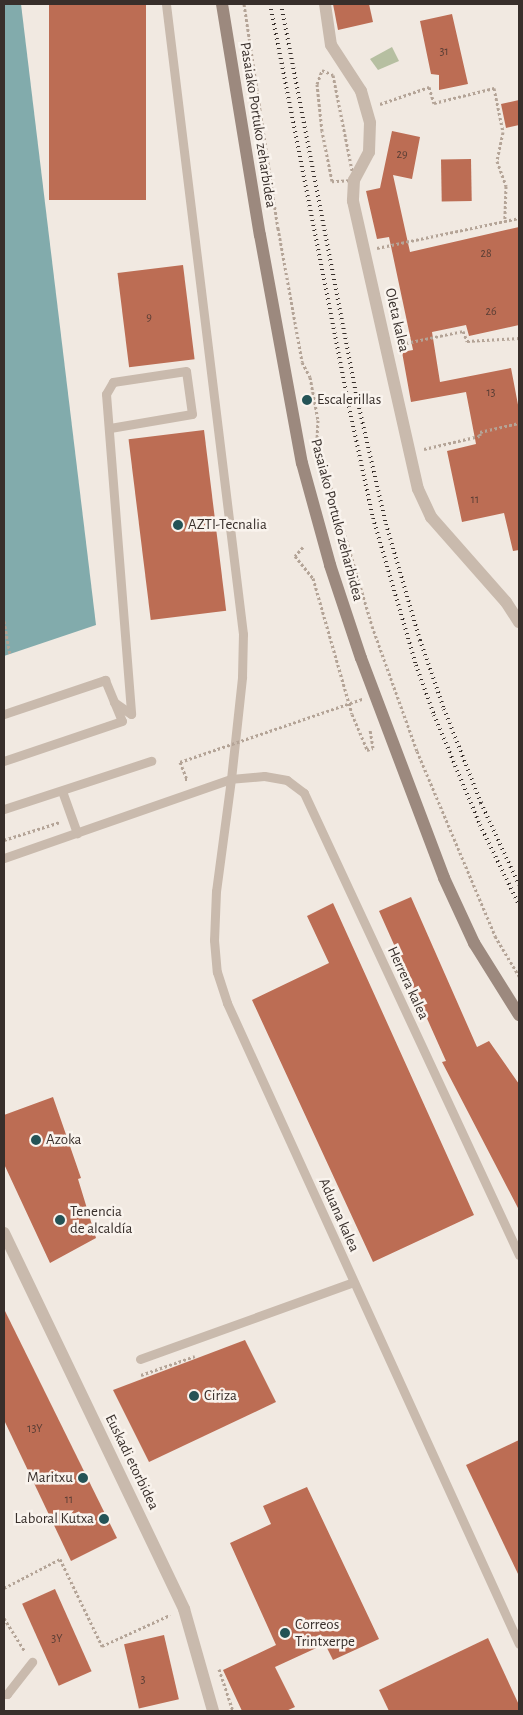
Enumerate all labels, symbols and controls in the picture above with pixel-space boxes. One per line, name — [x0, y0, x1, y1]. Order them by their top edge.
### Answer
street label: Pasaiako Portuko zeharbidea — [236, 41, 280, 209]
house number: 31 — [439, 45, 449, 59]
house number: 29 — [396, 148, 408, 162]
house number: 28 — [480, 247, 492, 261]
street label: Oleta kalea — [381, 286, 413, 354]
house number: 26 — [485, 305, 497, 319]
house number: 9 — [146, 311, 152, 325]
house number: 13 — [486, 386, 496, 400]
place label: Escalerillas — [317, 391, 381, 409]
marker: Escalerillas — [301, 394, 313, 406]
street label: Pasaiako Portuko zeharbidea — [307, 437, 367, 603]
house number: 11 — [471, 493, 479, 507]
place label: AZTI-Tecnalia — [188, 516, 267, 534]
marker: AZTI-Tecnalia — [172, 519, 184, 531]
street label: Herrera kalea — [383, 944, 433, 1022]
place label: Azoka — [46, 1131, 81, 1149]
marker: Azoka — [30, 1134, 42, 1146]
street label: Aduana kalea — [315, 1175, 363, 1255]
place label: Tenencia de alcaldía — [70, 1202, 132, 1237]
marker: Tenencia de alcaldía — [54, 1214, 66, 1226]
place label: Ciriza — [204, 1387, 237, 1405]
marker: Ciriza — [188, 1390, 200, 1402]
street label: Euskadi etorbidea — [101, 1411, 163, 1513]
house number: 13Y — [27, 1422, 43, 1436]
place label: Maritxu — [27, 1469, 73, 1487]
marker: Maritxu — [77, 1472, 89, 1484]
house number: 11 — [65, 1493, 73, 1507]
place label: Laboral Kutxa — [15, 1510, 94, 1528]
marker: Laboral Kutxa — [98, 1513, 110, 1525]
place label: Correos Trintxerpe — [295, 1615, 355, 1650]
marker: Correos Trintxerpe — [279, 1627, 291, 1639]
house number: 3Y — [51, 1632, 63, 1646]
house number: 3 — [141, 1673, 145, 1687]

